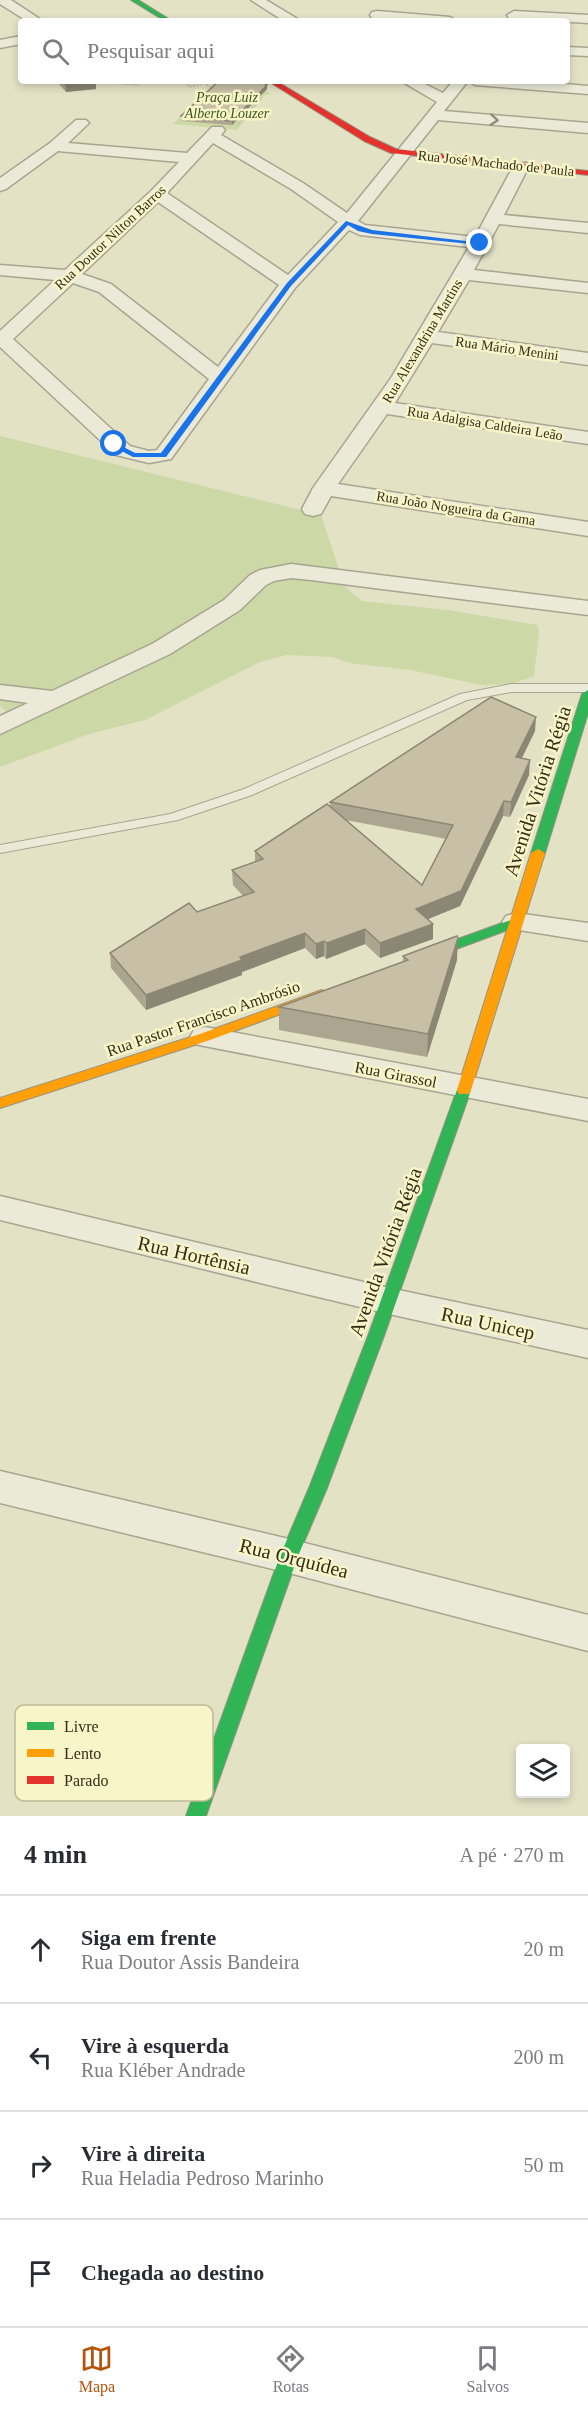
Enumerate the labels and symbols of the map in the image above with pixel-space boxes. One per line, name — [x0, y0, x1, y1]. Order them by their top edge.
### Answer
park label: Praça Luiz Alberto Louzer — [184, 90, 270, 121]
one-way arrow — [489, 113, 498, 126]
street label: Rua José Machado de Paula — [417, 148, 576, 179]
street label: Rua Doutor Nilton Barros — [52, 182, 169, 293]
route end — [466, 229, 492, 255]
street label: Rua Alexandrina Martins — [380, 277, 465, 406]
street label: Rua Mário Menini — [454, 334, 560, 363]
street label: Rua Adalgisa Caldeira Leão — [406, 404, 564, 443]
route start — [100, 430, 126, 456]
street label: Rua João Nogueira da Gama — [375, 488, 537, 529]
street label: Avenida Vitória Régia — [499, 703, 576, 879]
street label: Rua Pastor Francisco Ambrósio — [104, 977, 302, 1060]
street label: Rua Girassol — [353, 1058, 439, 1091]
street label: Avenida Vitória Régia — [344, 1164, 427, 1340]
street label: Rua Hortênsia — [136, 1231, 253, 1279]
street label: Rua Unicep — [439, 1302, 537, 1345]
street label: Rua Orquídea — [237, 1534, 351, 1583]
legend — [15, 1705, 213, 1801]
text: Livre — [64, 1718, 99, 1735]
text: Lento — [64, 1745, 101, 1762]
text: Parado — [64, 1772, 108, 1789]

